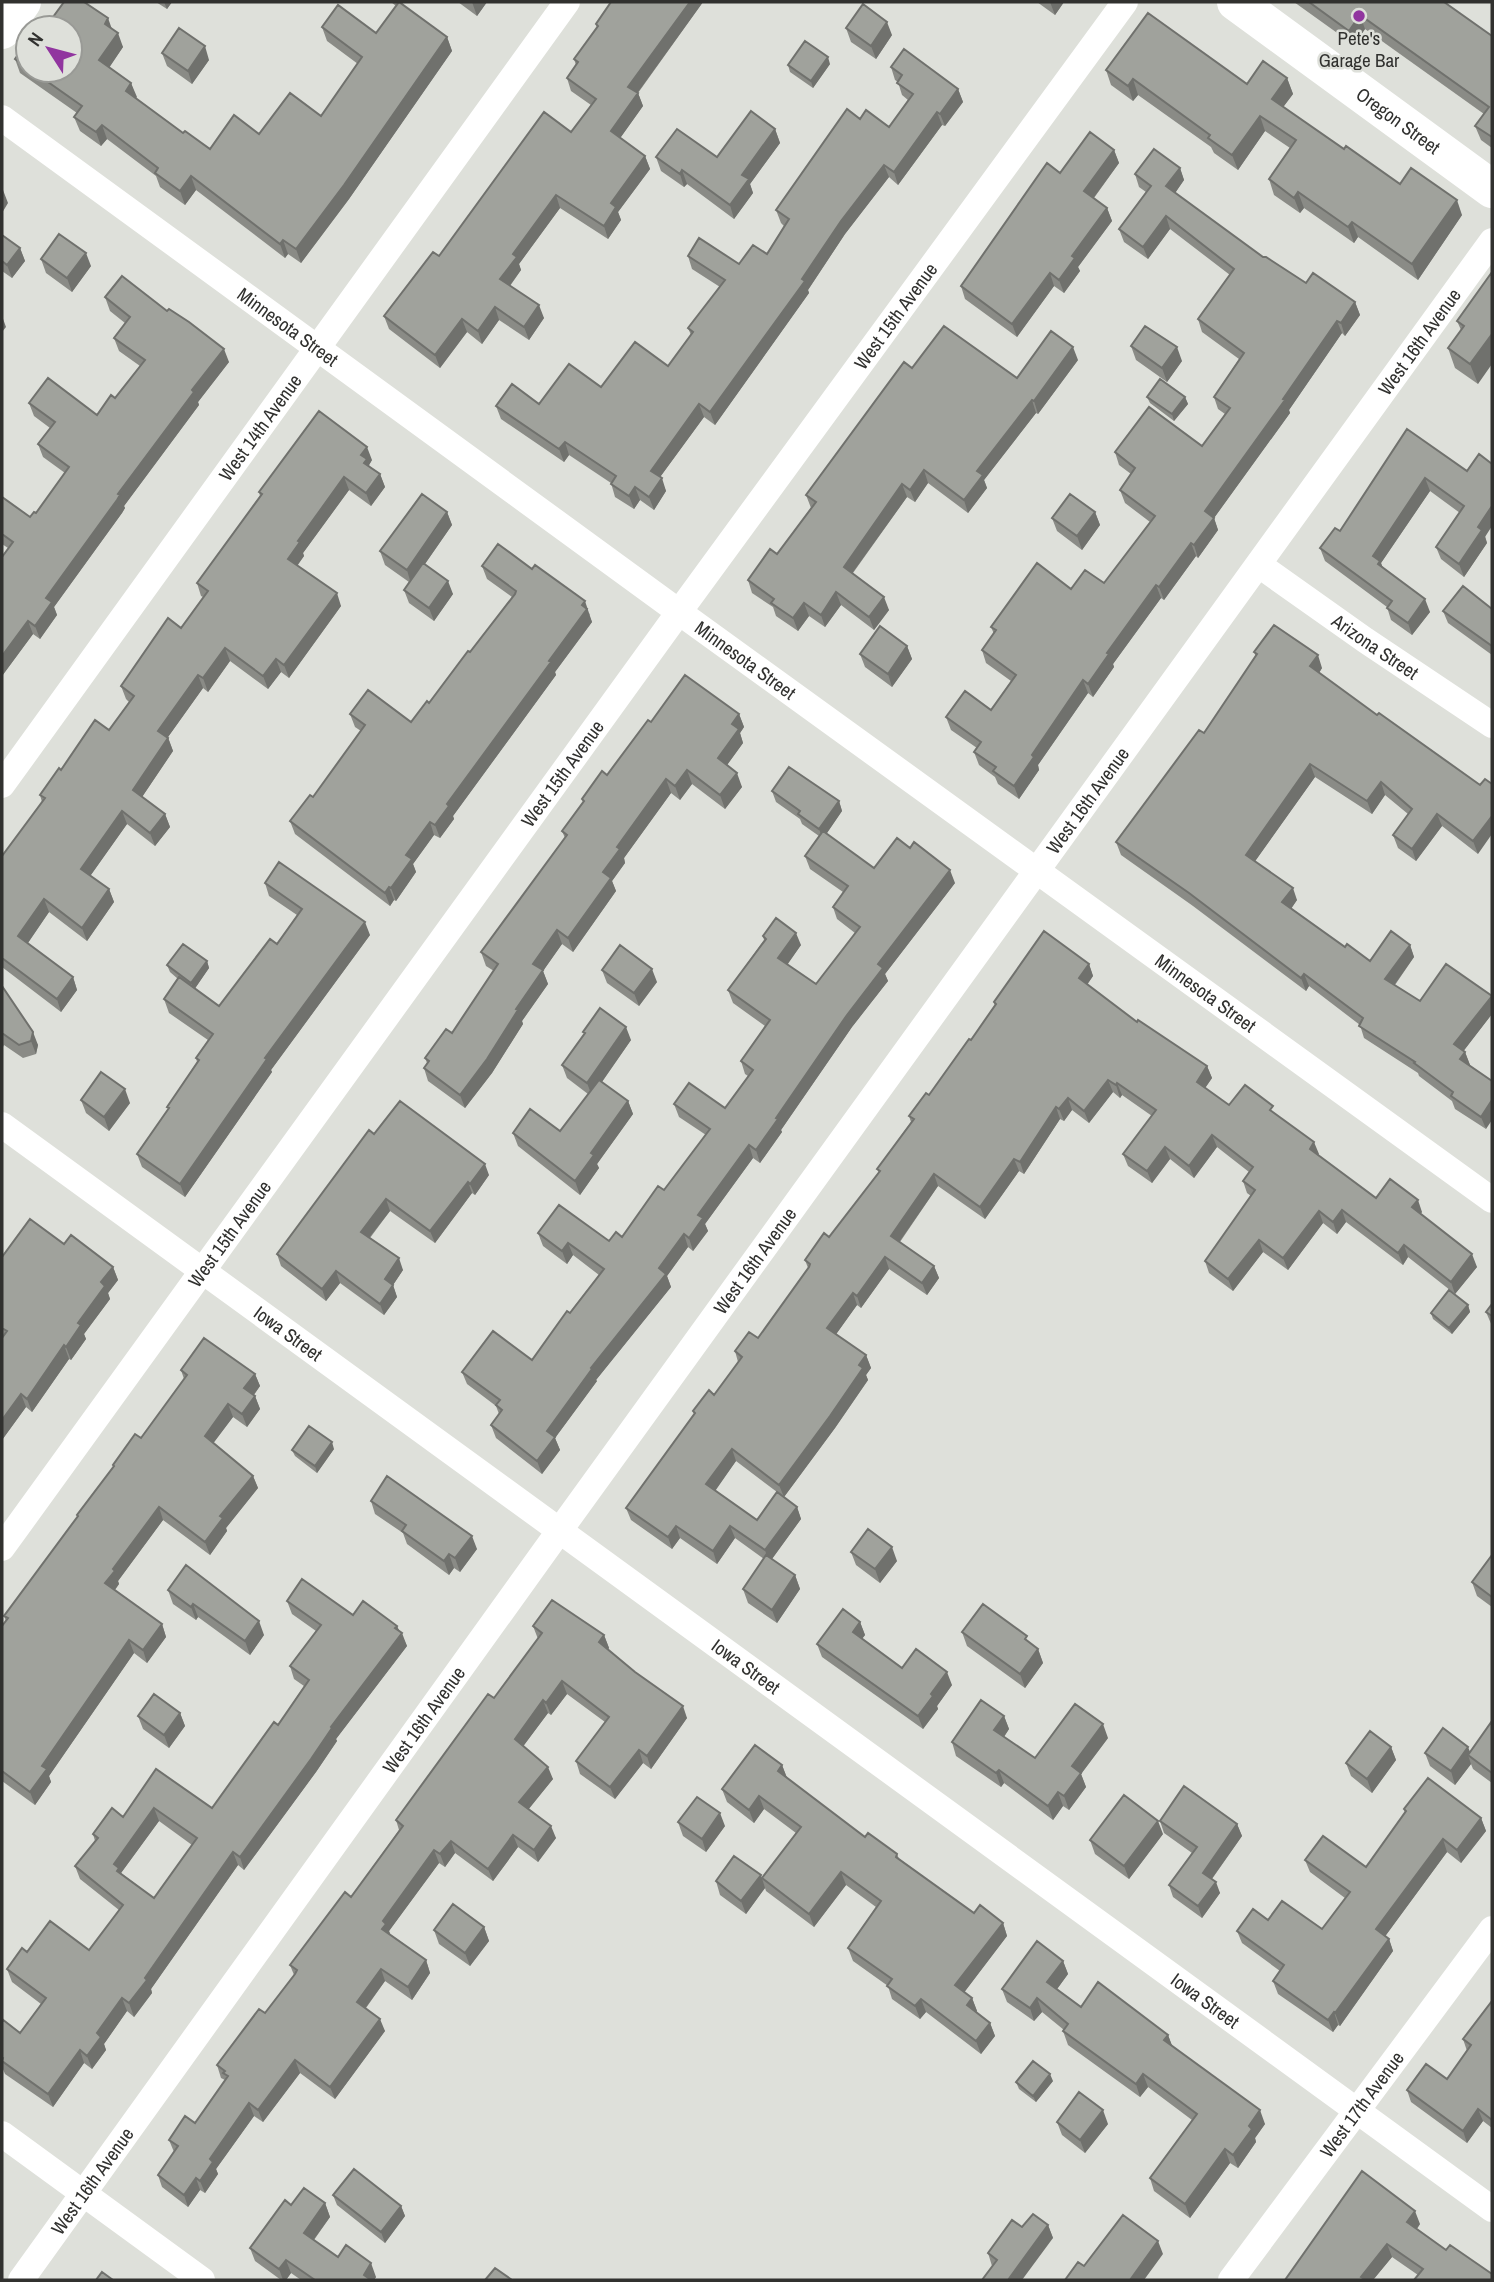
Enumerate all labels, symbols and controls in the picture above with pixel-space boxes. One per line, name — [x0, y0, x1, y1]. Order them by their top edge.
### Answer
marker: Pete's Garage Bar — [1351, 8, 1367, 24]
north arrow — [14, 14, 84, 84]
place label: Pete's Garage Bar — [1319, 25, 1400, 73]
text: N — [21, 27, 49, 51]
street label: Oregon Street — [1351, 81, 1446, 160]
street label: West 15th Avenue — [848, 257, 943, 374]
street label: Minnesota Street — [232, 281, 344, 373]
street label: West 16th Avenue — [1372, 283, 1467, 400]
street label: West 14th Avenue — [213, 369, 307, 486]
street label: Arizona Street — [1326, 607, 1424, 686]
street label: Minnesota Street — [690, 615, 802, 706]
street label: West 15th Avenue — [515, 715, 610, 832]
street label: West 16th Avenue — [1040, 742, 1135, 859]
street label: Minnesota Street — [1150, 948, 1262, 1039]
street label: West 15th Avenue — [182, 1175, 277, 1292]
street label: West 16th Avenue — [707, 1202, 802, 1319]
street label: Iowa Street — [249, 1300, 328, 1367]
street label: Iowa Street — [706, 1633, 786, 1700]
street label: West 16th Avenue — [376, 1661, 471, 1778]
street label: Iowa Street — [1166, 1967, 1245, 2035]
street label: West 17th Avenue — [1314, 2046, 1410, 2163]
street label: West 16th Avenue — [45, 2122, 140, 2240]

